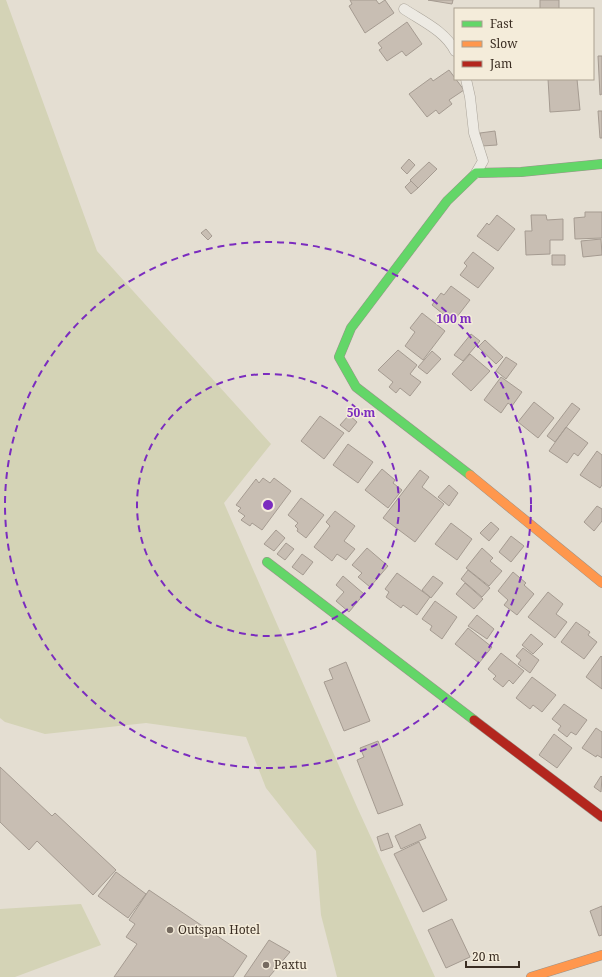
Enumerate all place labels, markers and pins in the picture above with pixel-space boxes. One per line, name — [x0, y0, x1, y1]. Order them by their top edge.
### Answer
centre of rings — [261, 498, 275, 512]
place label: Outspan Hotel — [178, 921, 260, 938]
marker: Outspan Hotel — [165, 925, 175, 935]
place label: Paxtu — [274, 956, 307, 973]
marker: Paxtu — [261, 960, 271, 970]

